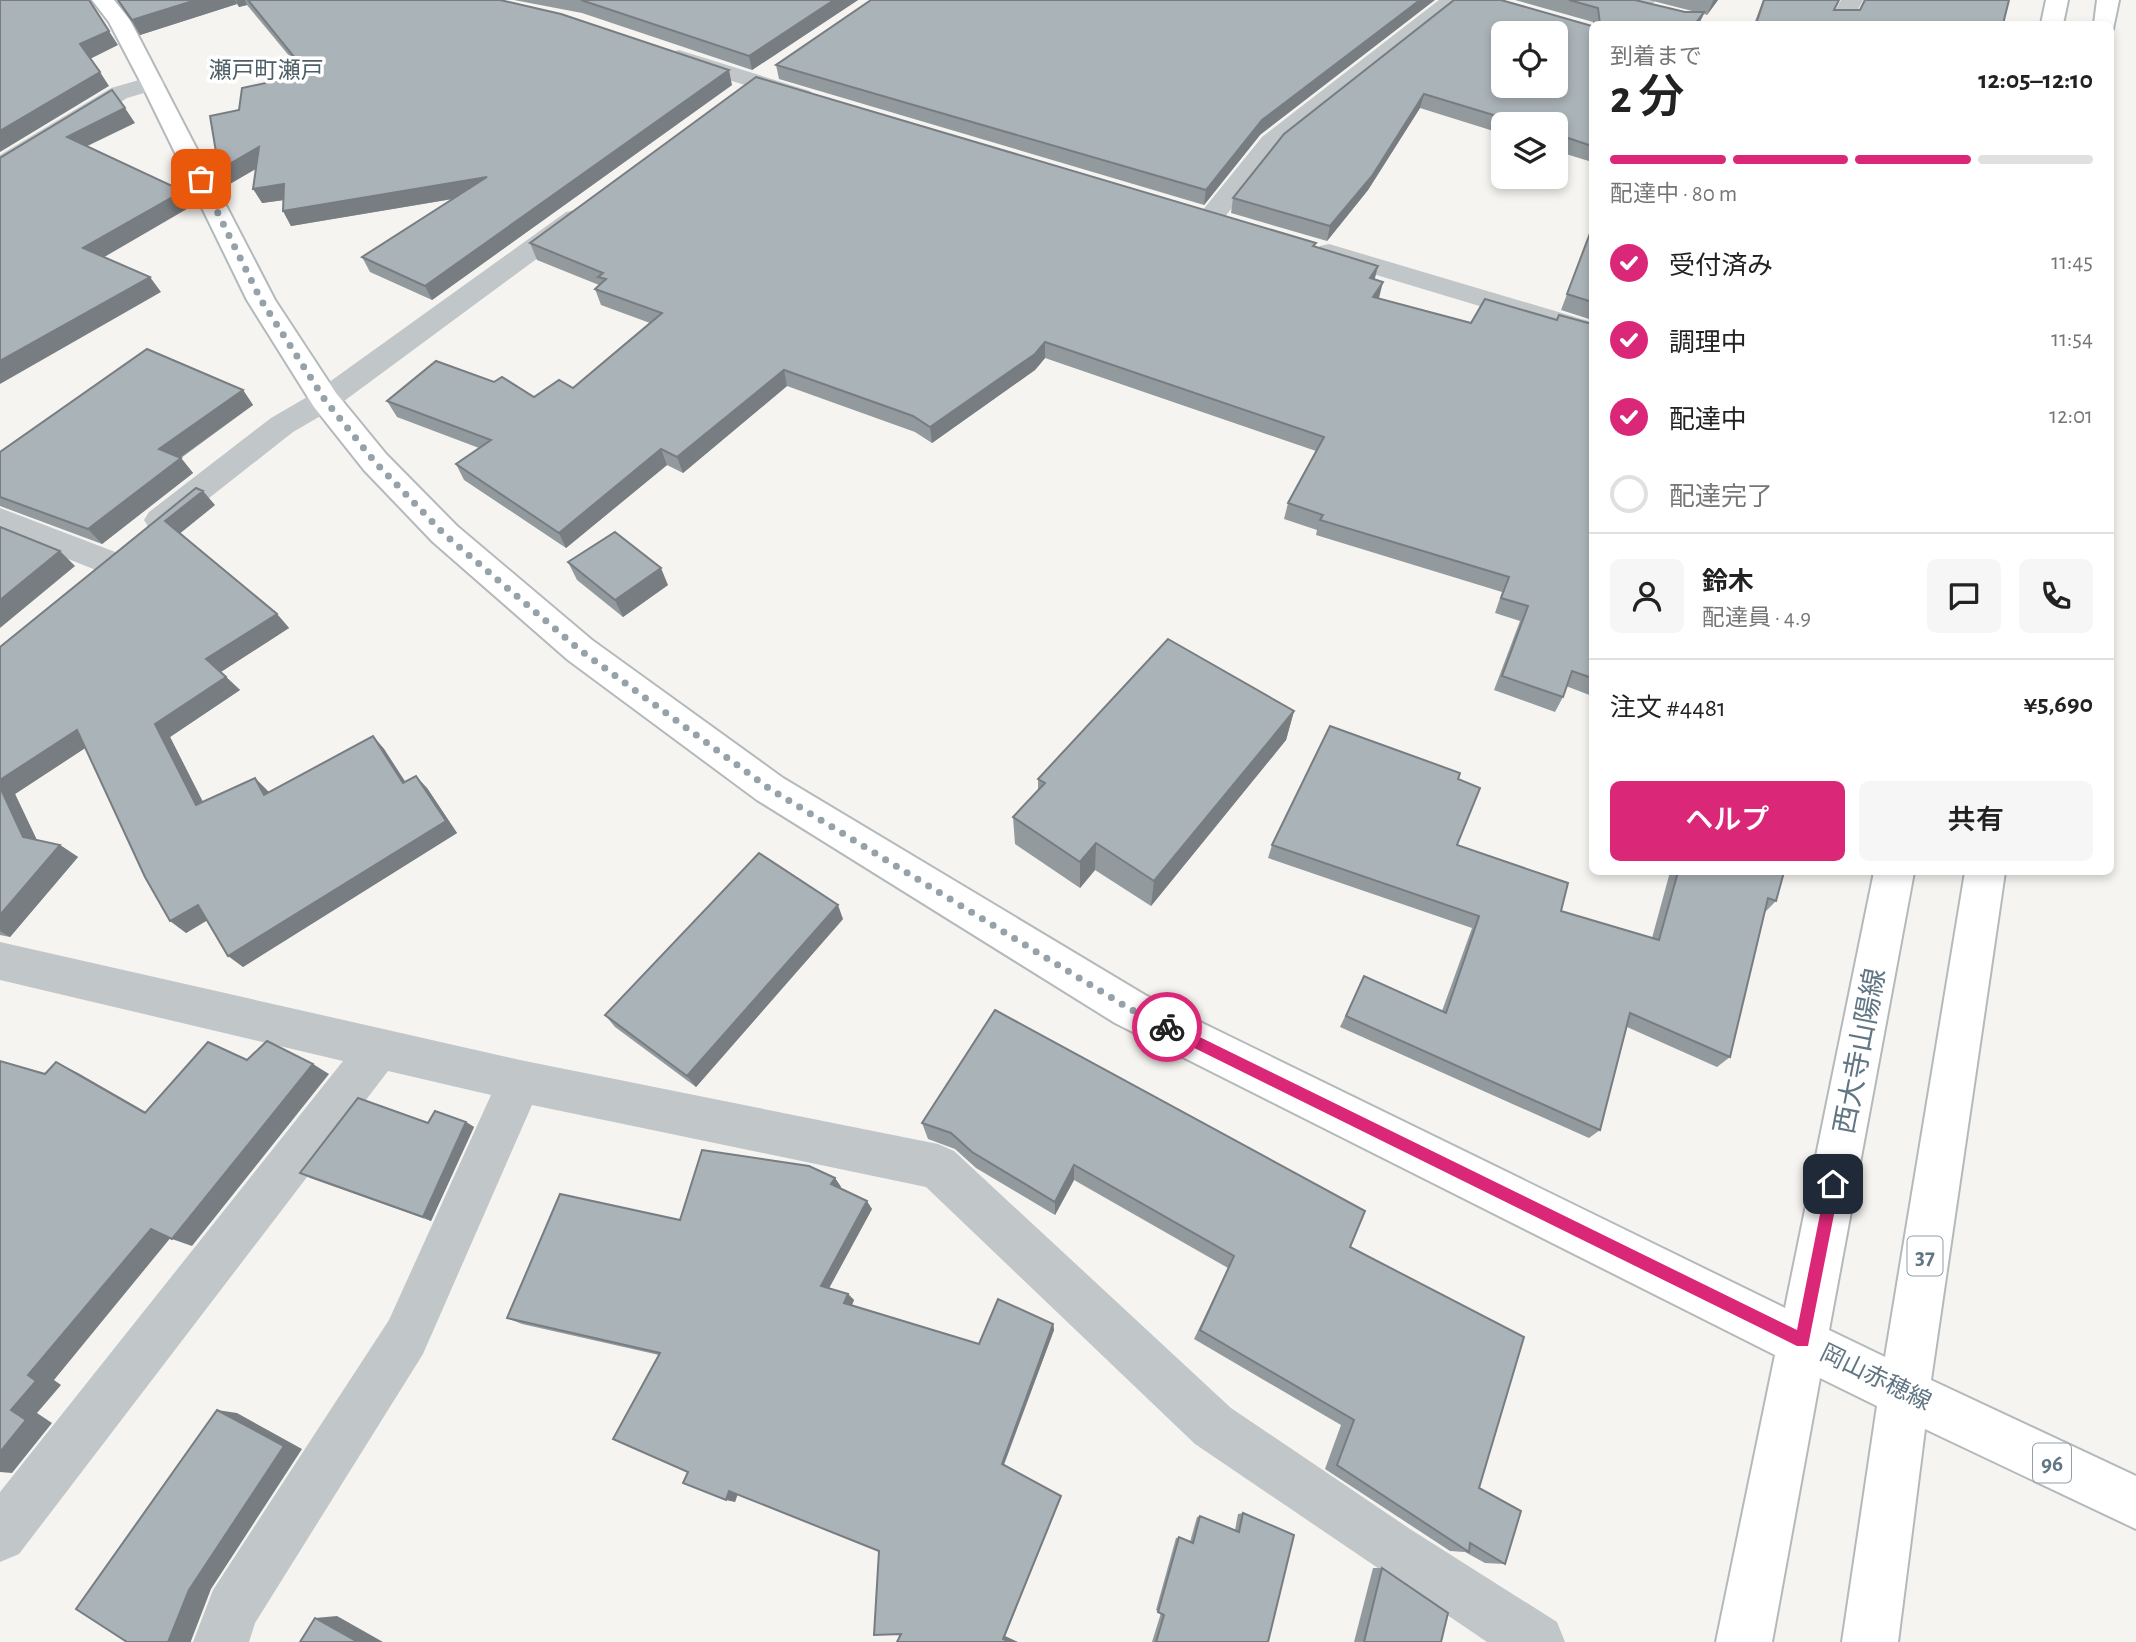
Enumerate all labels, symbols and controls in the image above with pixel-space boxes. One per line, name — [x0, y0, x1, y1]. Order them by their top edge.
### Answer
map controls — [1491, 21, 1568, 189]
button: locate — [1491, 21, 1568, 98]
text: 到着まで — [1610, 46, 1702, 69]
district label: 瀬戸町瀬戸 — [209, 58, 324, 83]
text: 12:05–12:10 — [1978, 67, 2093, 93]
text: 2 分 — [1610, 75, 1685, 121]
button: layers — [1491, 112, 1568, 189]
pin — [171, 149, 231, 209]
icon: bag — [182, 160, 220, 198]
text: 配達中 · 80 m — [1610, 183, 1737, 206]
icon: check — [1610, 244, 1648, 282]
text: 11:45 — [2051, 251, 2093, 274]
text: 受付済み — [1669, 253, 1773, 279]
icon: check — [1610, 321, 1648, 359]
text: 11:54 — [2051, 328, 2093, 351]
text: 調理中 — [1669, 330, 1747, 356]
icon: check — [1610, 398, 1648, 436]
text: 12:01 — [2049, 405, 2093, 428]
text: 配達中 — [1669, 407, 1747, 433]
text: 配達完了 — [1669, 484, 1773, 510]
button: person — [1610, 559, 1684, 633]
button: chat — [1927, 559, 2001, 633]
button: phone — [2019, 559, 2093, 633]
text: 鈴木 — [1702, 569, 1754, 595]
text: 配達員 · 4.9 — [1702, 607, 1811, 630]
text: ¥5,690 — [2023, 691, 2093, 717]
text: 注文 #4481 — [1610, 695, 1726, 721]
button: ヘルプ — [1610, 781, 1845, 861]
button: 共有 — [1859, 781, 2093, 861]
street label: 西大寺山陽線 — [1829, 966, 1891, 1137]
courier — [1132, 992, 1202, 1062]
icon: bike — [1148, 1008, 1186, 1046]
pin — [1803, 1154, 1863, 1214]
icon: home — [1814, 1165, 1852, 1203]
road number: 37 — [1908, 1236, 1942, 1275]
street label: 岡山赤穂線 — [1816, 1339, 1936, 1415]
road number: 96 — [2033, 1444, 2071, 1482]

